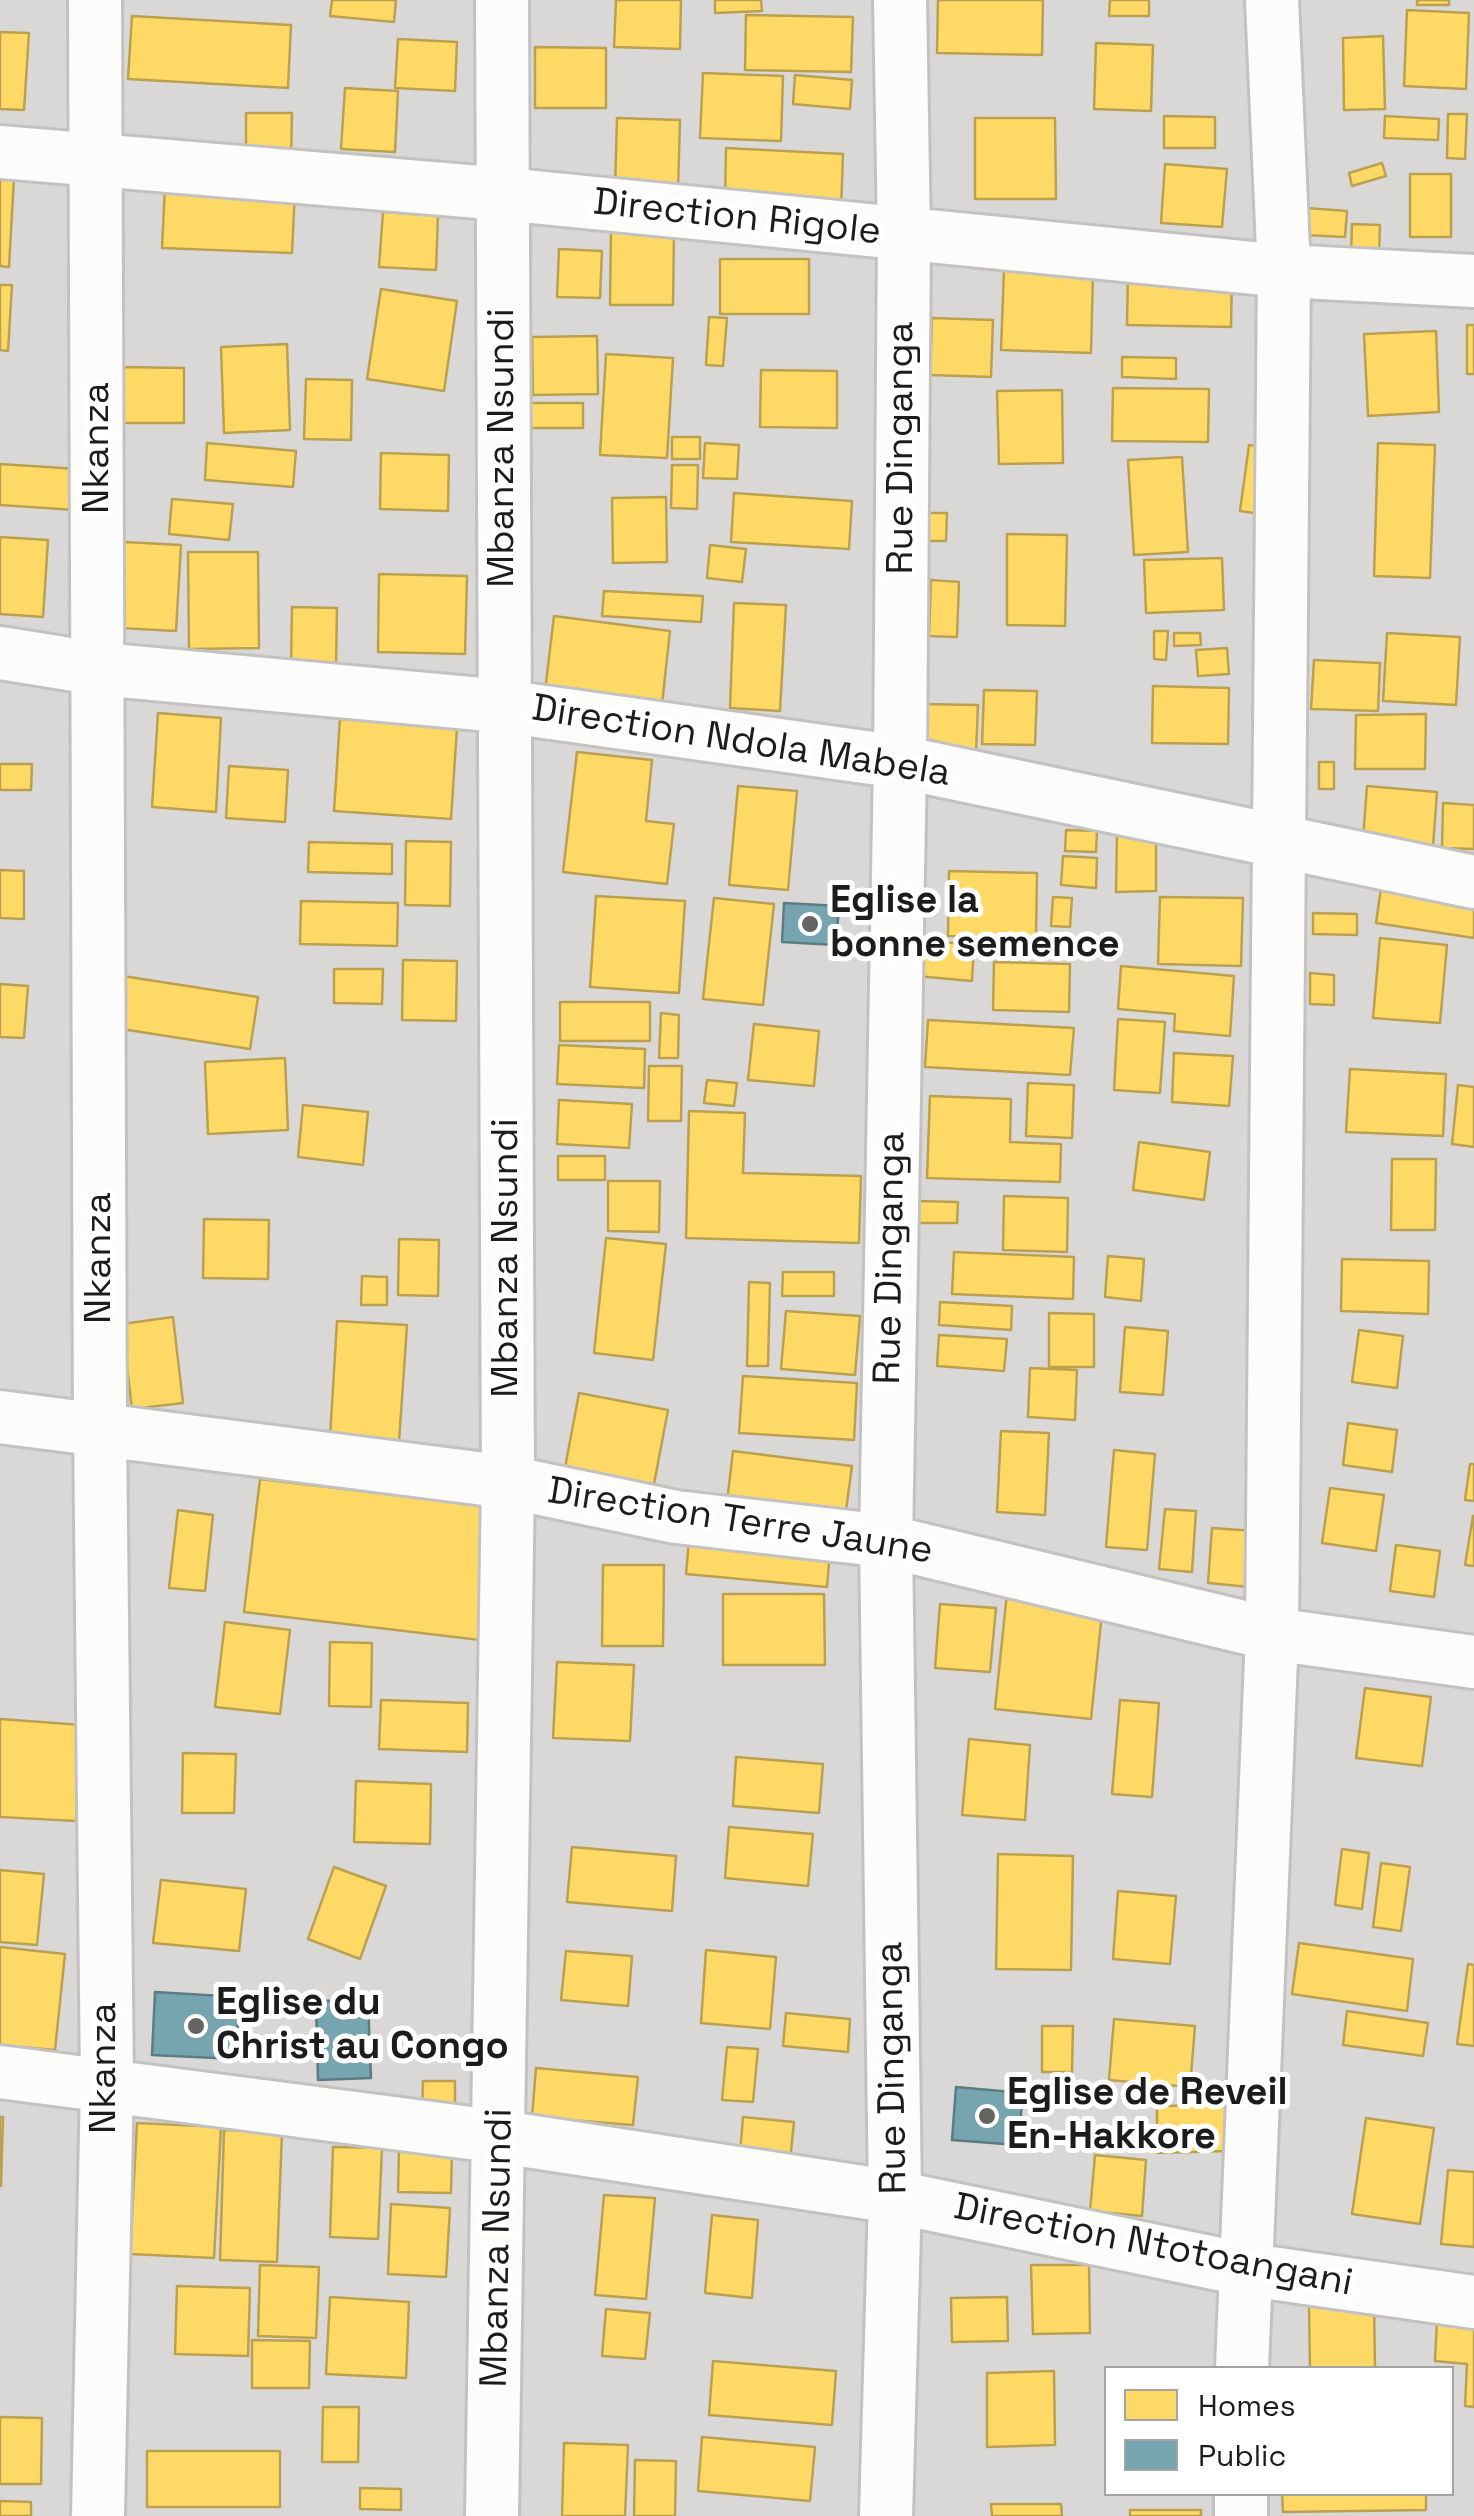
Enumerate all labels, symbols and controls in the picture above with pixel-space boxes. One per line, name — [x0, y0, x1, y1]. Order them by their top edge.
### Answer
street label: Direction Rigole — [591, 180, 883, 256]
street label: Mbanza Nsundi — [480, 308, 526, 588]
street label: Rue Dinganga — [879, 321, 925, 575]
street label: Nkanza — [75, 382, 121, 514]
street label: Direction Ndola Mabela — [529, 686, 953, 798]
place label: Eglise la bonne semence — [830, 879, 1120, 968]
marker: Eglise la bonne semence — [799, 913, 821, 935]
street label: Mbanza Nsundi — [484, 1118, 530, 1398]
street label: Rue Dinganga — [866, 1131, 916, 1385]
street label: Nkanza — [77, 1192, 123, 1324]
street label: Direction Terre Jaune — [544, 1469, 936, 1575]
street label: Rue Dinganga — [868, 1941, 918, 2195]
place label: Eglise du Christ au Congo — [216, 1981, 509, 2070]
street label: Nkanza — [82, 2002, 128, 2134]
marker: Eglise du Christ au Congo — [185, 2015, 207, 2037]
place label: Eglise de Reveil En-Hakkore — [1007, 2071, 1288, 2160]
marker: Eglise de Reveil En-Hakkore — [976, 2105, 998, 2127]
street label: Mbanza Nsundi — [473, 2108, 523, 2388]
street label: Direction Ntotoangani — [950, 2185, 1356, 2307]
legend — [1104, 2366, 1454, 2496]
text: Homes — [1198, 2386, 1296, 2425]
text: Public — [1198, 2436, 1286, 2475]

